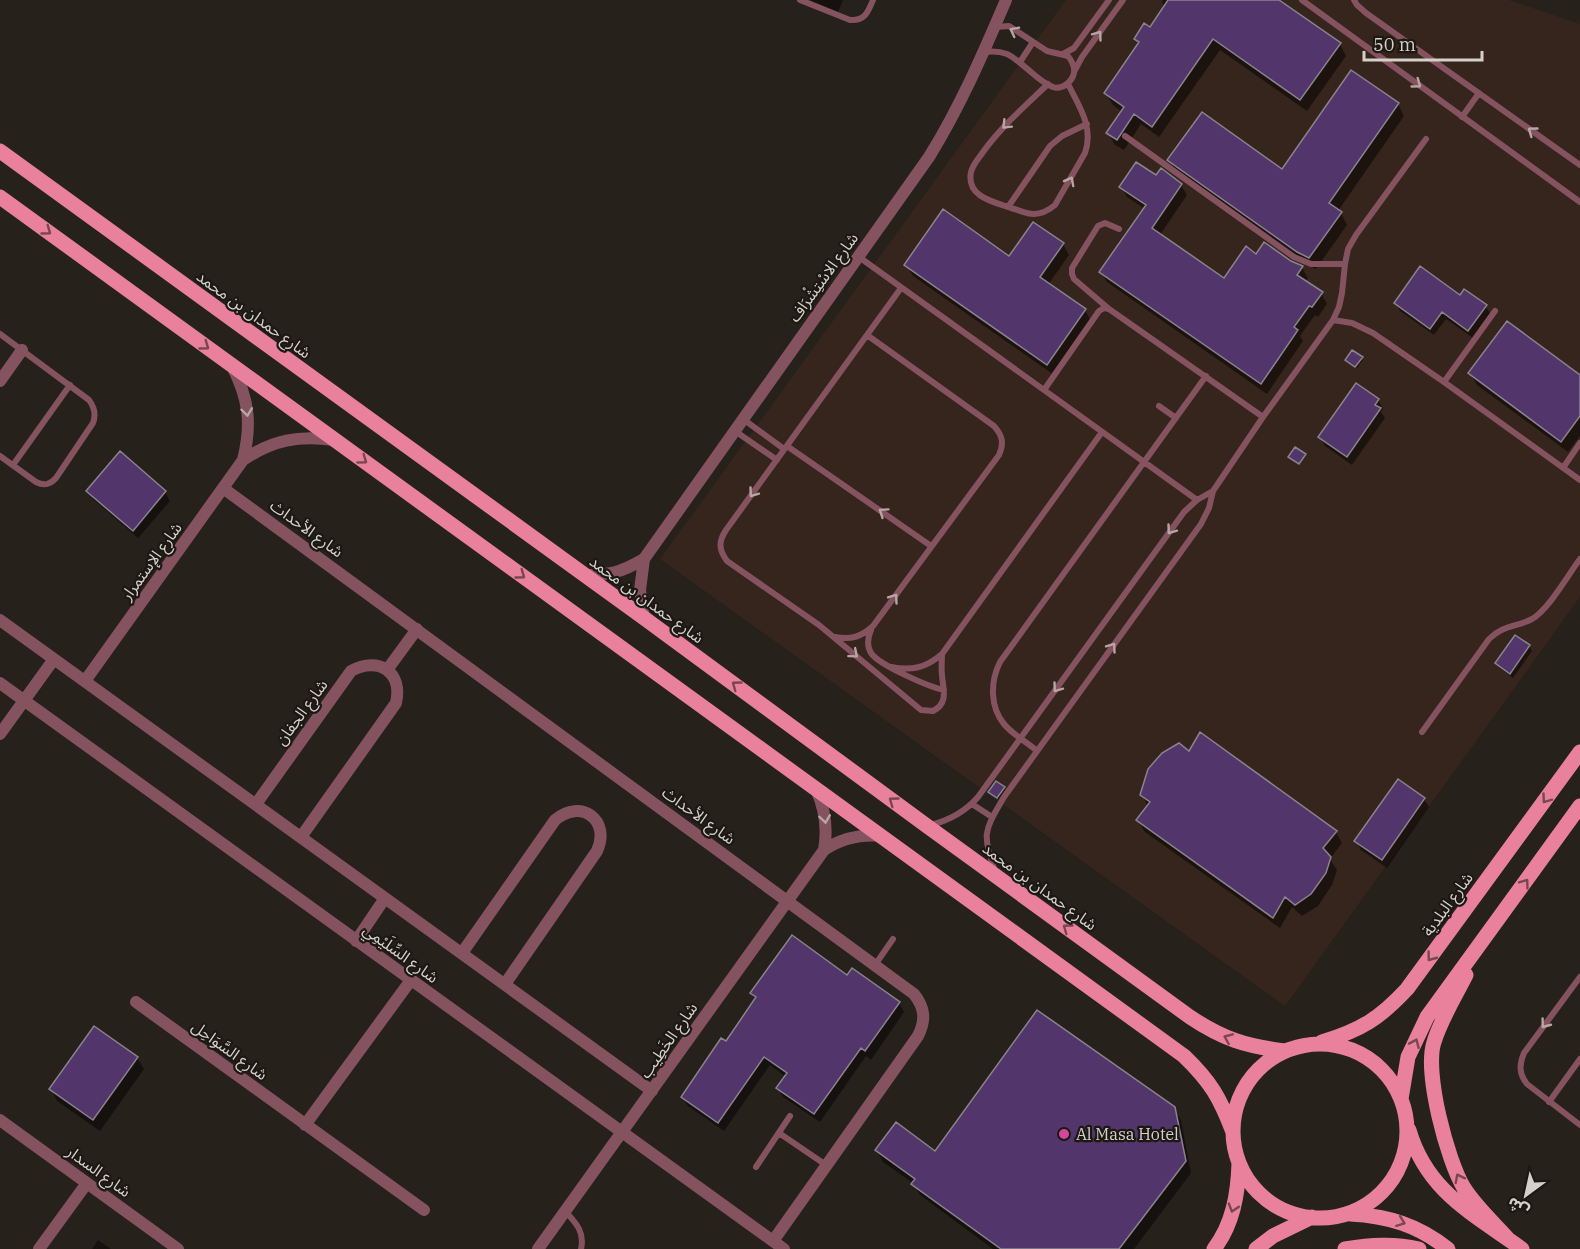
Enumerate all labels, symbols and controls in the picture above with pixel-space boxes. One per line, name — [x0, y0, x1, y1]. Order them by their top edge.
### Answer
scale bar — [1364, 24, 1482, 62]
one-way arrow — [1009, 26, 1020, 38]
one-way arrow — [1091, 30, 1102, 41]
text: 50 m — [1373, 33, 1416, 56]
one-way arrow — [1410, 76, 1421, 87]
one-way arrow — [1002, 117, 1013, 128]
one-way arrow — [1528, 127, 1539, 138]
one-way arrow — [1063, 176, 1074, 187]
one-way arrow — [41, 224, 52, 235]
street label: شارع الاسْتِشْرَاف — [784, 228, 865, 327]
street label: شارع حمدان بن محمد — [191, 266, 315, 365]
one-way arrow — [199, 339, 210, 350]
one-way arrow — [241, 407, 253, 416]
one-way arrow — [356, 453, 367, 464]
one-way arrow — [749, 487, 760, 498]
street label: شارع الأحداث — [265, 495, 348, 564]
one-way arrow — [879, 508, 890, 519]
street label: شارع الإستمرار — [115, 518, 188, 606]
one-way arrow — [1167, 524, 1178, 535]
street label: شارع حمدان بن محمد — [584, 551, 708, 650]
one-way arrow — [514, 568, 525, 579]
one-way arrow — [886, 593, 897, 604]
one-way arrow — [1105, 643, 1116, 654]
one-way arrow — [847, 647, 858, 658]
street label: شارع الجفان — [270, 675, 334, 751]
one-way arrow — [731, 682, 742, 693]
one-way arrow — [1053, 682, 1064, 693]
street label: شارع الأحداث — [657, 782, 740, 851]
one-way arrow — [1542, 793, 1553, 804]
one-way arrow — [888, 797, 899, 808]
one-way arrow — [818, 814, 830, 823]
street label: شارع حمدان بن محمد — [977, 838, 1101, 937]
street label: شارع البلدية — [1417, 868, 1479, 942]
one-way arrow — [1518, 878, 1529, 889]
street label: شارع السِّلَيْمِي — [358, 919, 443, 989]
one-way arrow — [1063, 925, 1074, 936]
one-way arrow — [1428, 950, 1439, 961]
street label: شارع الخَطِيب — [635, 998, 704, 1083]
street label: شارع السَّوَاحِل — [186, 1016, 272, 1087]
one-way arrow — [1541, 1018, 1552, 1029]
one-way arrow — [1224, 1033, 1235, 1045]
one-way arrow — [1407, 1038, 1419, 1049]
place label: Al Masa Hotel — [1076, 1124, 1179, 1144]
marker: Al Masa Hotel — [1057, 1127, 1071, 1141]
street label: شارع السدار — [60, 1140, 135, 1203]
north arrow — [1496, 1165, 1556, 1225]
one-way arrow — [1455, 1174, 1467, 1185]
text: ش — [1503, 1193, 1532, 1222]
one-way arrow — [1228, 1202, 1240, 1213]
one-way arrow — [1395, 1215, 1405, 1228]

